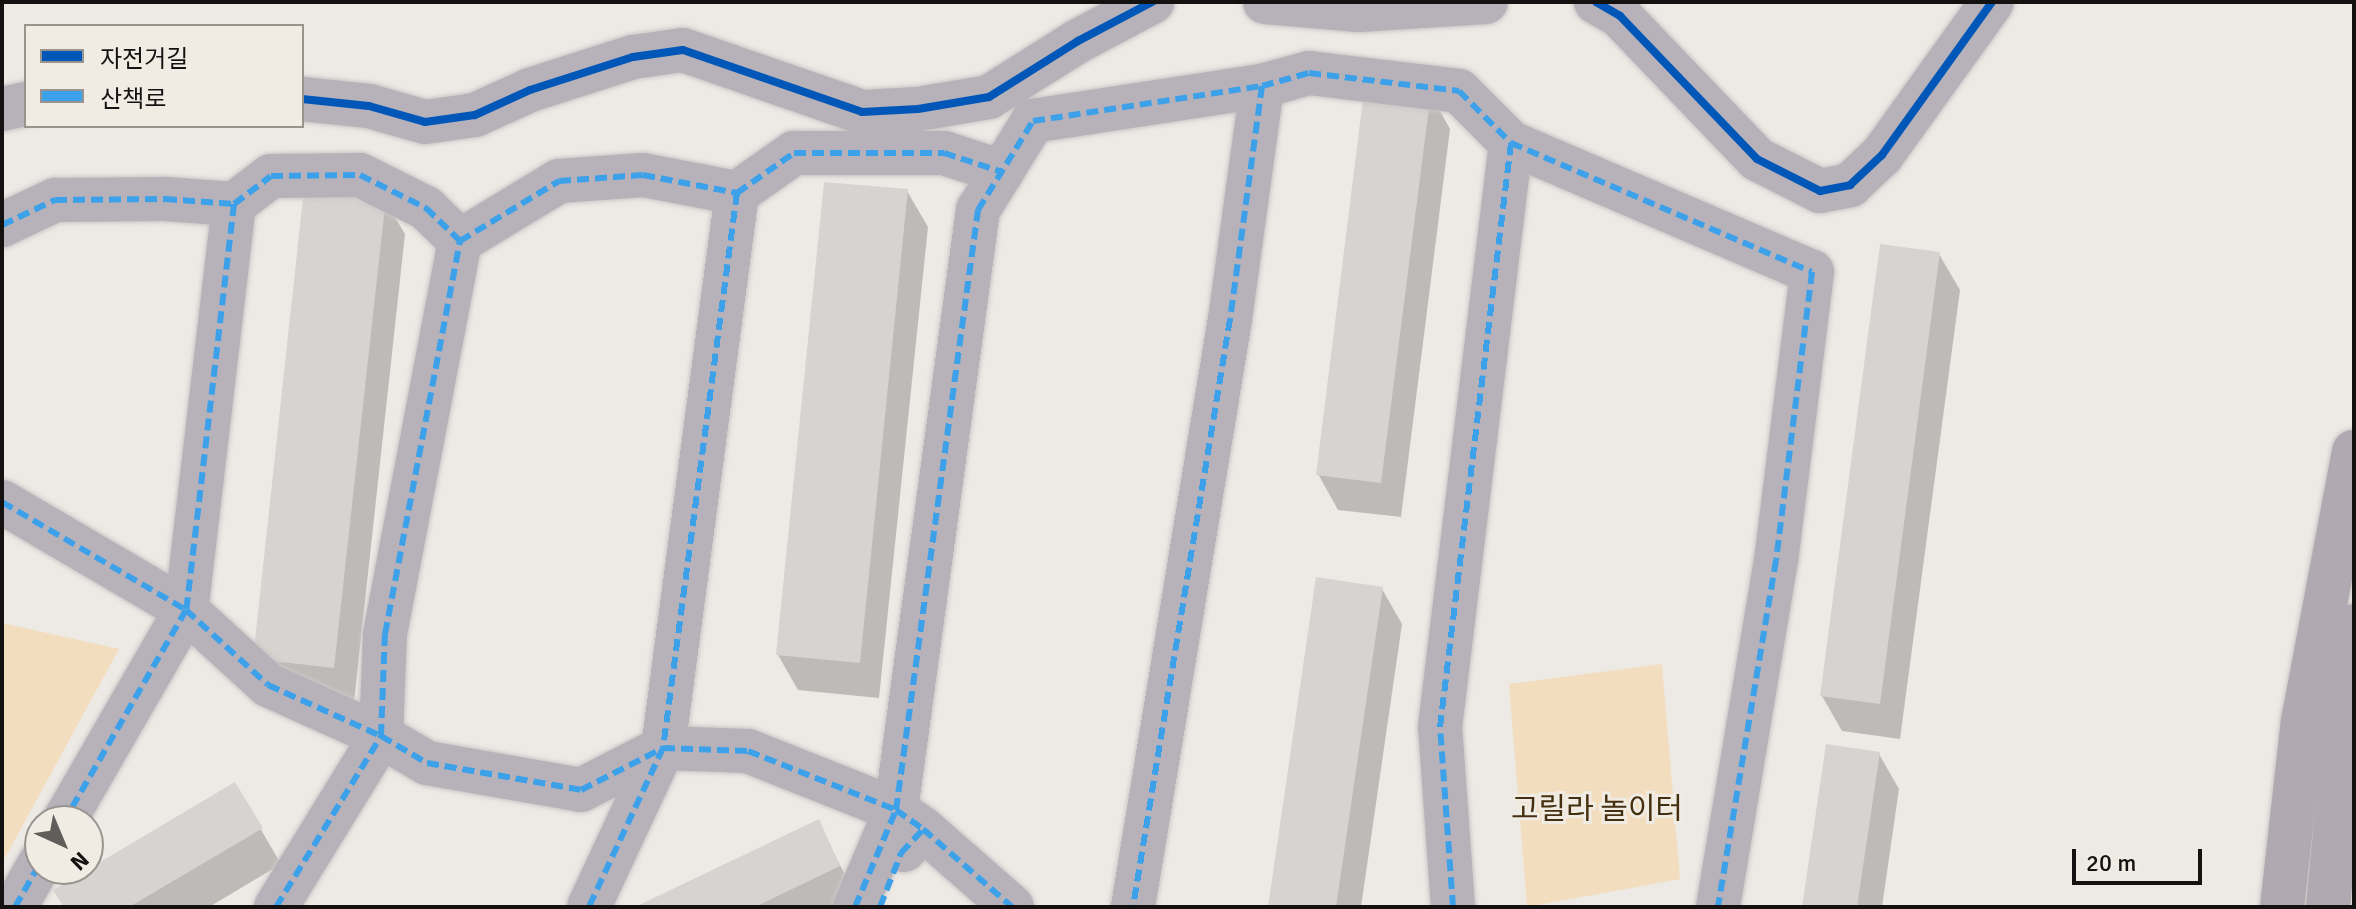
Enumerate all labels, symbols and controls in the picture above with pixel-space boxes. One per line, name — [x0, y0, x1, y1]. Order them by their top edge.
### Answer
legend — [24, 24, 304, 128]
text: 자전거길 — [100, 44, 188, 74]
text: 산책로 — [100, 84, 166, 114]
park label: 고릴라 놀이터 — [1511, 792, 1683, 828]
north arrow — [24, 805, 104, 885]
scale bar — [2076, 833, 2206, 883]
text: N — [65, 846, 95, 876]
text: 20 m — [2086, 848, 2136, 878]

